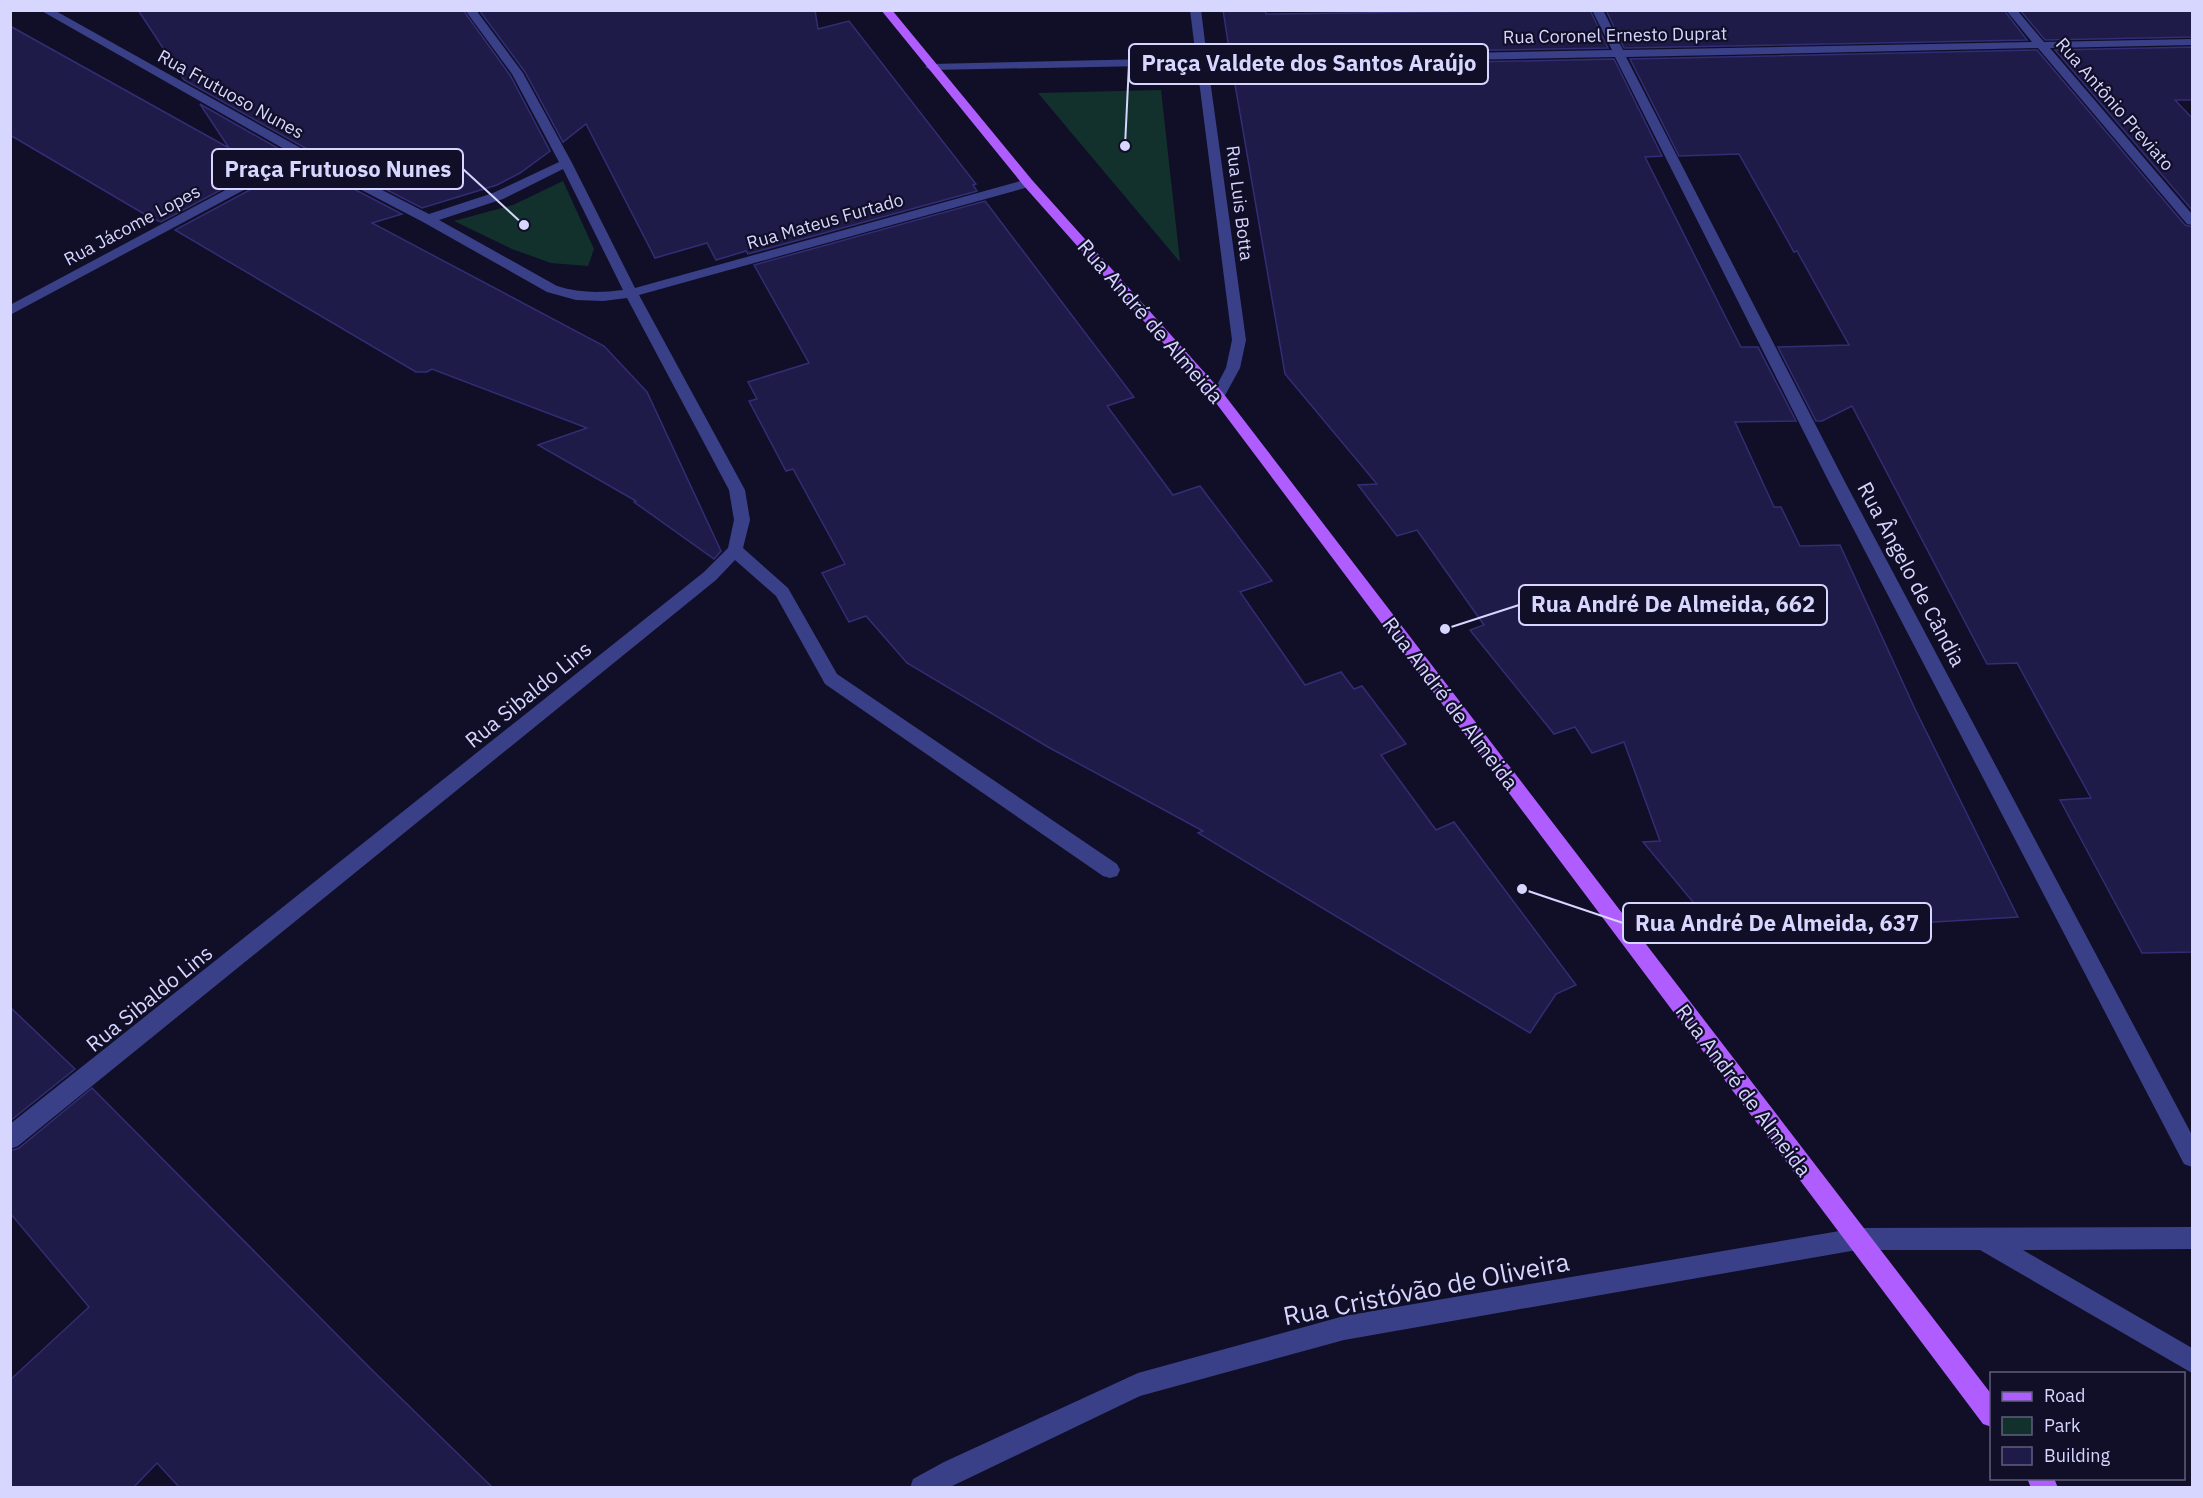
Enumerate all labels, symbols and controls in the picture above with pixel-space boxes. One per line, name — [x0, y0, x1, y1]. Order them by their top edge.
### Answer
street label: Rua Coronel Ernesto Duprat — [1503, 22, 1727, 48]
street label: Rua Antônio Previato — [2051, 33, 2179, 175]
street label: Rua Frutuoso Nunes — [154, 44, 308, 144]
callout: Praça Valdete dos Santos Araújo — [1129, 44, 1488, 84]
text: Praça Valdete dos Santos Araújo — [1141, 48, 1477, 77]
street label: Rua Luis Botta — [1222, 144, 1259, 262]
callout: Praça Frutuoso Nunes — [212, 149, 463, 189]
text: Praça Frutuoso Nunes — [225, 154, 451, 183]
street label: Rua Jácome Lopes — [60, 179, 204, 271]
street label: Rua Mateus Furtado — [744, 188, 906, 254]
street label: Rua André de Almeida — [1072, 233, 1230, 409]
street label: Rua Ângelo de Cândia — [1851, 477, 1973, 671]
callout: Rua André De Almeida, 662 — [1519, 585, 1827, 625]
text: Rua André De Almeida, 662 — [1531, 589, 1815, 618]
street label: Rua André de Almeida — [1377, 611, 1525, 795]
street label: Rua Sibaldo Lins — [459, 634, 597, 754]
callout: Rua André De Almeida, 637 — [1623, 903, 1931, 943]
text: Rua André De Almeida, 637 — [1635, 908, 1919, 937]
street label: Rua Sibaldo Lins — [80, 938, 218, 1058]
street label: Rua André de Almeida — [1670, 998, 1818, 1182]
street label: Rua Cristóvão de Oliveira — [1280, 1244, 1572, 1332]
legend — [1990, 1372, 2185, 1480]
text: Road — [2044, 1384, 2085, 1407]
text: Park — [2044, 1414, 2081, 1437]
text: Building — [2044, 1444, 2111, 1467]

